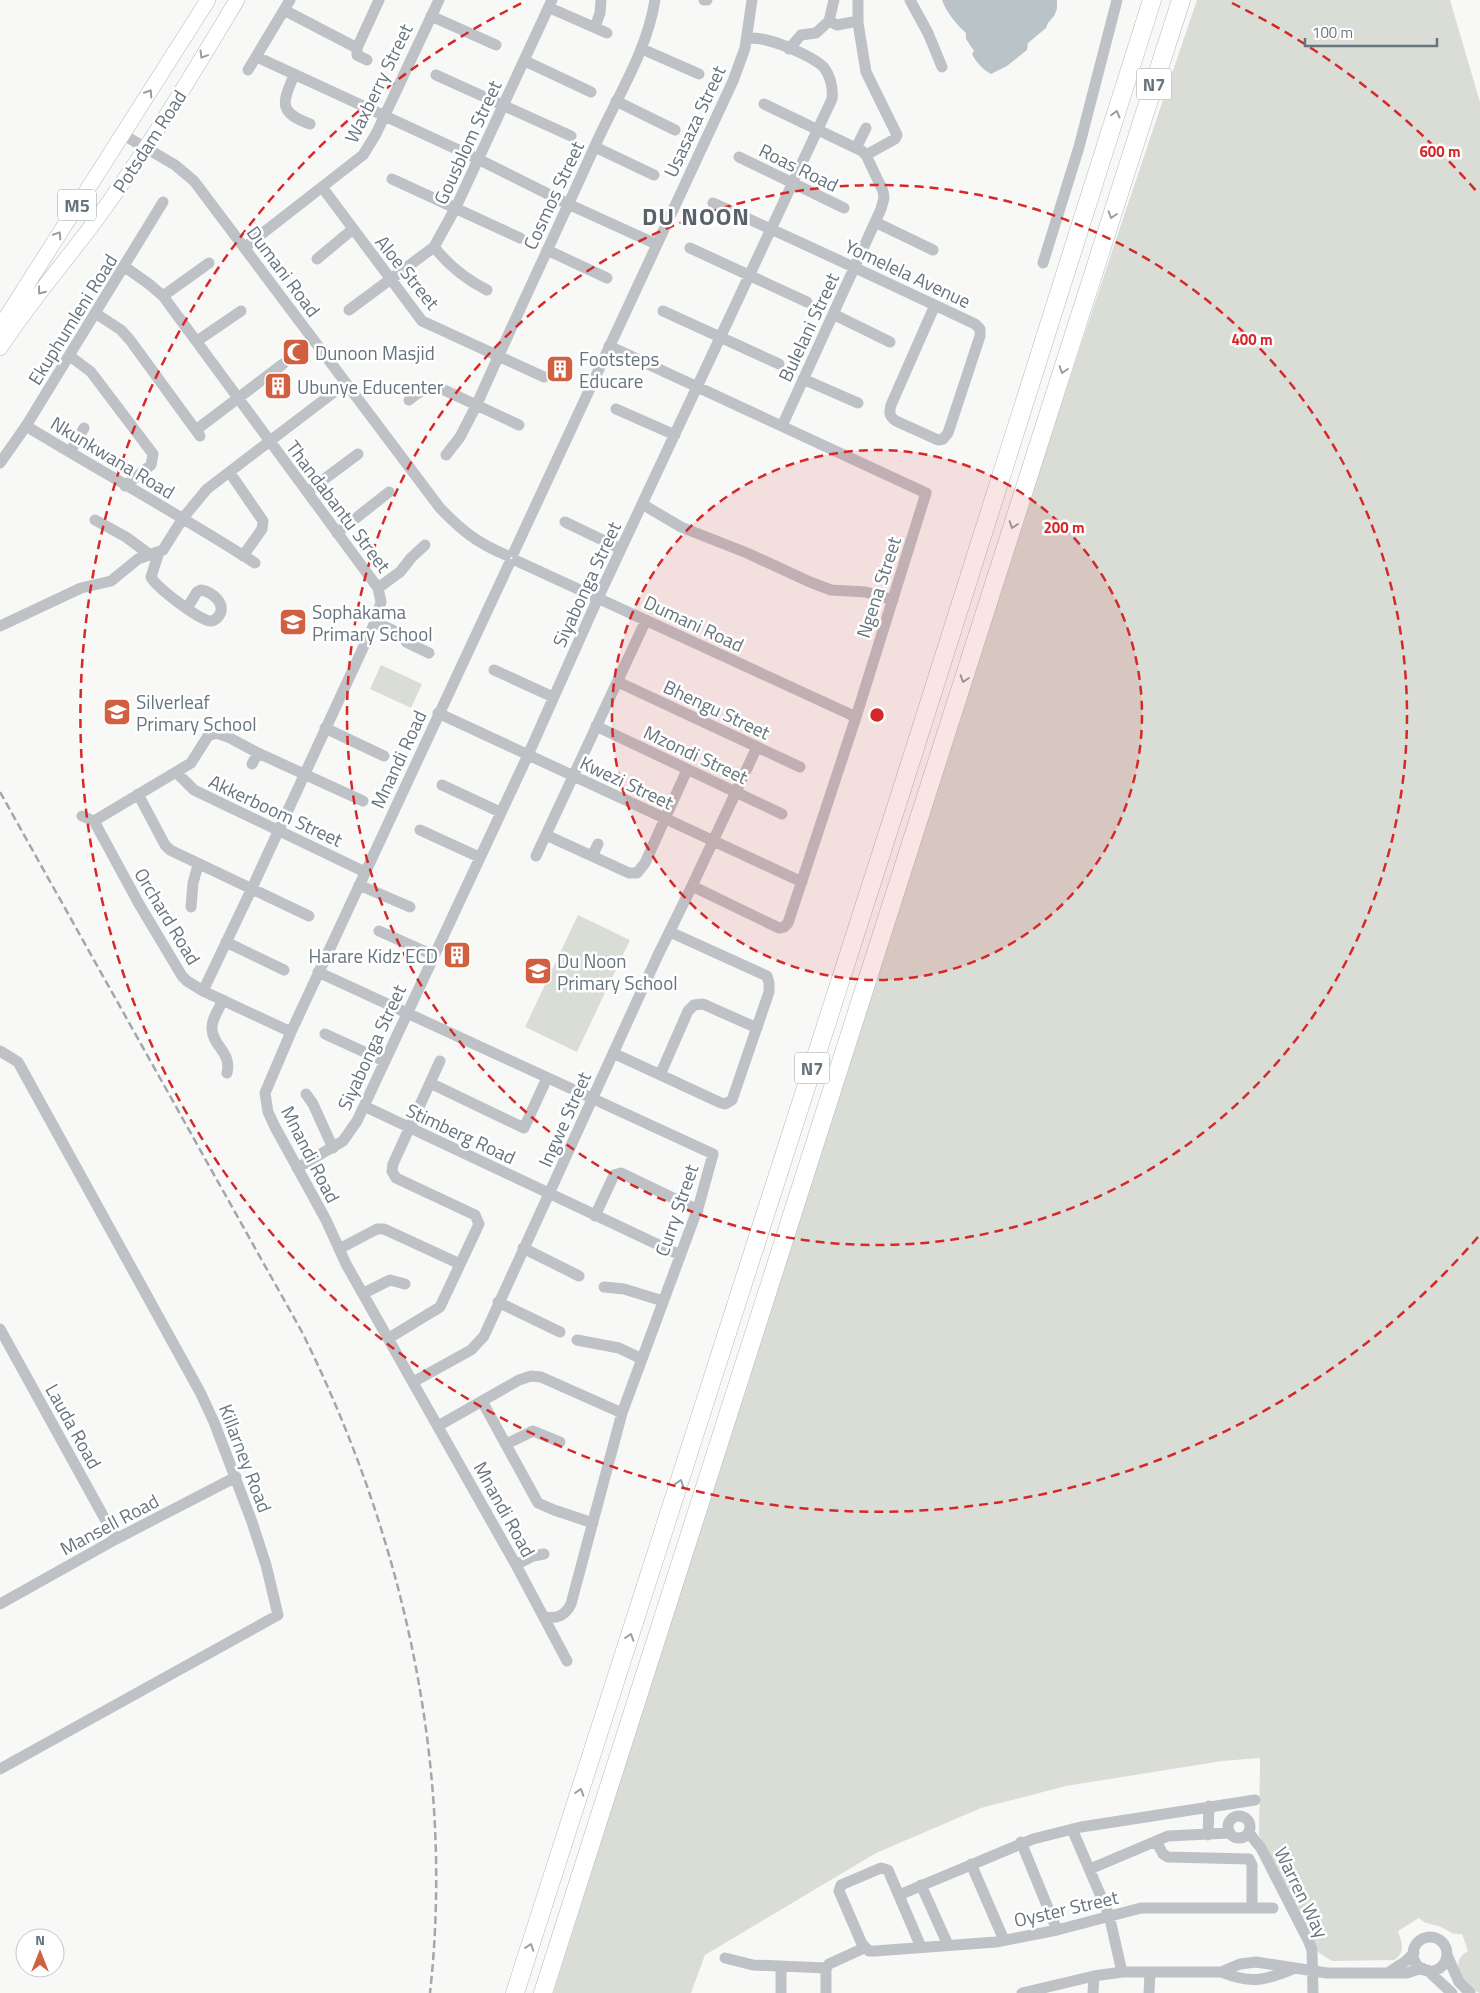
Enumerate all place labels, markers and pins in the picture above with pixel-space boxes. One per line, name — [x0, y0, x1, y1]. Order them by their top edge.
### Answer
mosque icon: Dunoon Masjid — [281, 337, 311, 367]
place label: Dunoon Masjid — [315, 338, 435, 367]
place label: Footsteps Educare — [579, 344, 659, 395]
building icon: Footsteps Educare — [545, 354, 575, 384]
building icon: Ubunye Educenter — [263, 371, 293, 401]
place label: Ubunye Educenter — [297, 372, 444, 401]
place label: Sophakama Primary School — [312, 597, 433, 648]
school or university icon: Sophakama Primary School — [278, 607, 308, 637]
place label: Silverleaf Primary School — [136, 687, 257, 738]
school or university icon: Silverleaf Primary School — [102, 697, 132, 727]
centre of rings — [868, 706, 886, 724]
building icon: Harare Kidz ECD — [442, 940, 472, 970]
place label: Harare Kidz ECD — [309, 941, 438, 970]
place label: Du Noon Primary School — [557, 946, 678, 997]
school or university icon: Du Noon Primary School — [523, 956, 553, 986]

